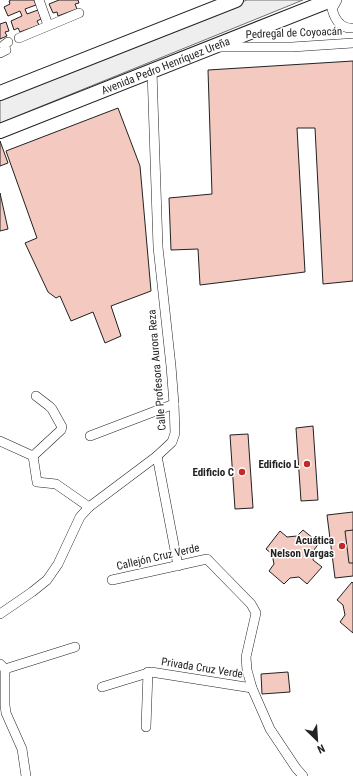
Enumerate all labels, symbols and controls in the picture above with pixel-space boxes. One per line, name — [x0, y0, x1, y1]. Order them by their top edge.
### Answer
street label: Pedregal de Coyoacán — [246, 25, 342, 41]
street label: Avenida Pedro Henríquez Ureña — [100, 34, 232, 97]
street label: Calle Profesora Aurora Reza — [145, 309, 169, 431]
place label: Edificio L — [258, 458, 299, 471]
marker: Edificio L — [302, 459, 312, 469]
place label: Edificio C — [192, 466, 234, 479]
marker: Edificio C — [237, 467, 247, 477]
place label: Acuática Nelson Vargas — [270, 534, 334, 560]
street label: Callejón Cruz Verde — [115, 541, 201, 573]
marker: Acuática Nelson Vargas — [337, 541, 347, 551]
street label: Privada Cruz Verde — [160, 655, 244, 681]
north arrow — [297, 720, 337, 760]
text: N — [315, 741, 327, 756]

